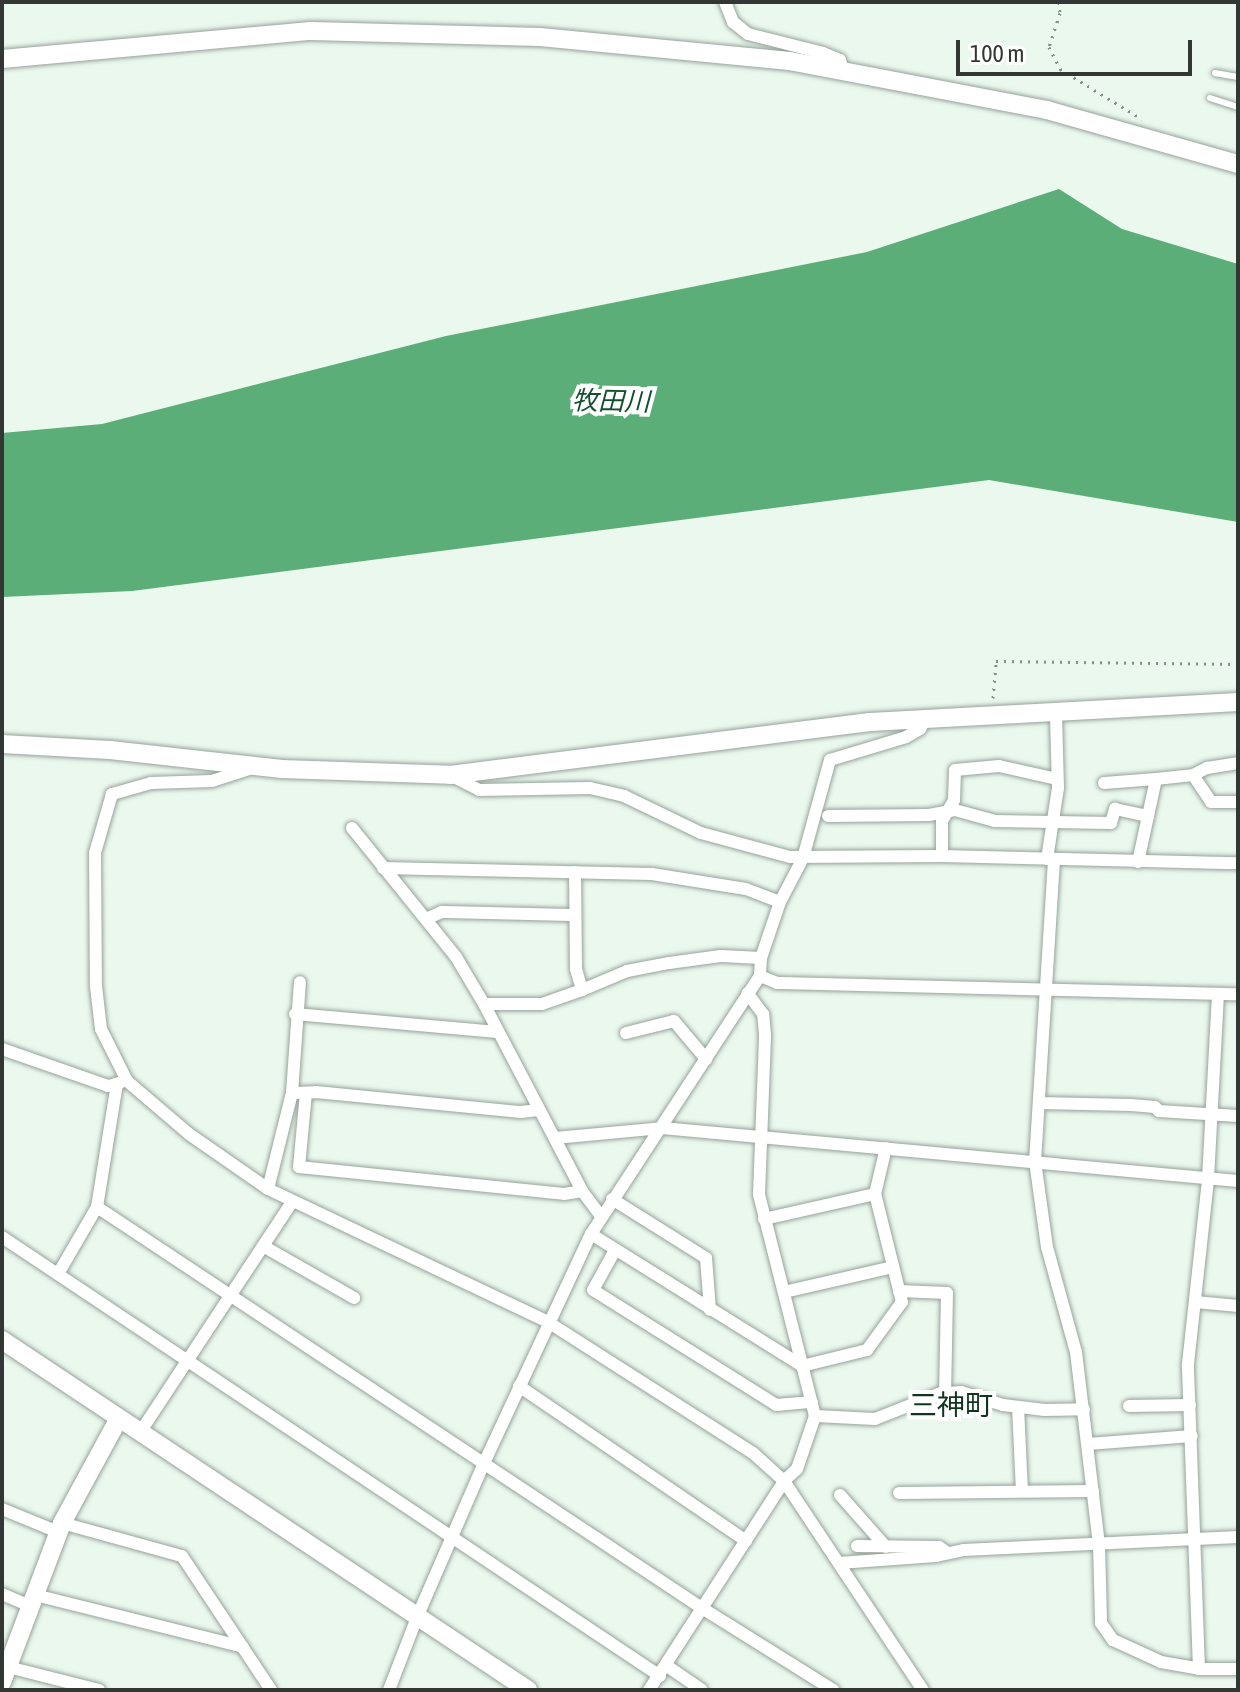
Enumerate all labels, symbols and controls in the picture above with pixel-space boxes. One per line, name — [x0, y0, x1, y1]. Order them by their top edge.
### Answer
scale bar — [960, 24, 1196, 74]
text: 100 m — [970, 40, 1024, 67]
water label: 牧田川 — [572, 386, 650, 418]
district label: 三神町 — [909, 1388, 993, 1422]

